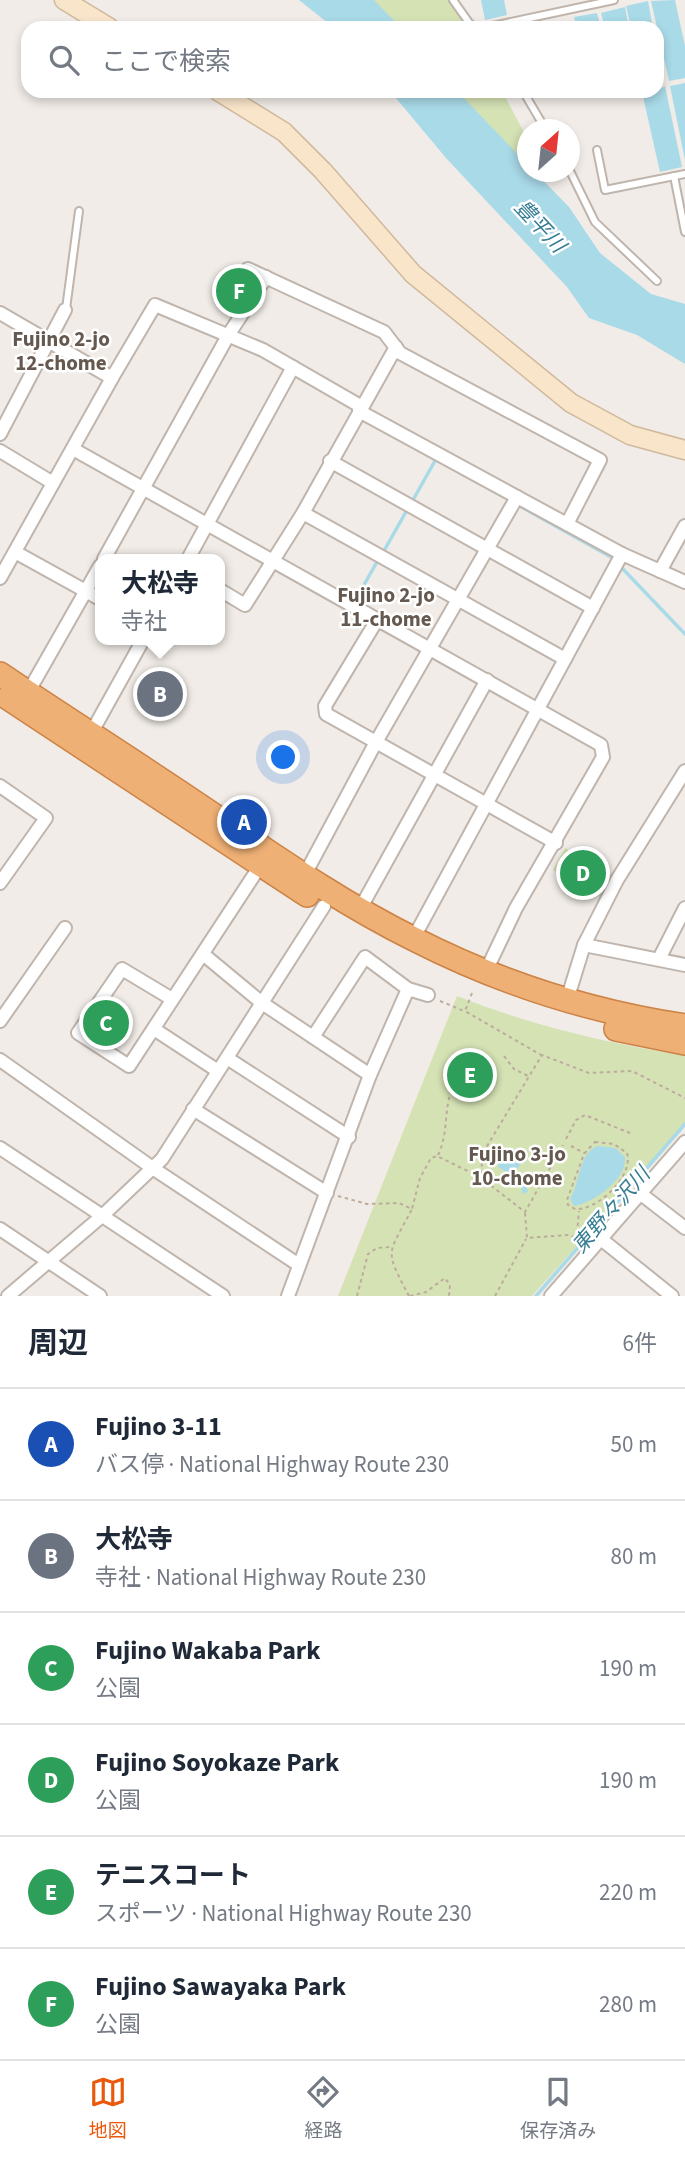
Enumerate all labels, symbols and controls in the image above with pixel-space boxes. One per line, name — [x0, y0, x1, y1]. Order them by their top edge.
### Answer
search box — [21, 21, 664, 98]
icon: search — [45, 41, 83, 79]
text: ここで検索 — [101, 43, 231, 80]
north arrow — [517, 119, 580, 182]
water label: 豊平川 — [508, 193, 574, 261]
pin: F — [216, 265, 262, 317]
district label: Fujino 2-jo 12-chome — [12, 324, 110, 378]
popup — [95, 554, 225, 645]
text: 大松寺 — [121, 565, 199, 602]
district label: Fujino 2-jo 11-chome — [337, 580, 435, 634]
text: 寺社 — [121, 605, 167, 638]
pin: B — [137, 668, 183, 720]
your location — [266, 740, 300, 774]
pin: A — [221, 796, 267, 848]
pin: D — [560, 847, 606, 899]
pin: C — [83, 997, 129, 1049]
pin: E — [447, 1049, 493, 1101]
district label: Fujino 3-jo 10-chome — [468, 1139, 566, 1193]
water label: 東野々沢川 — [565, 1159, 658, 1259]
text: 周辺 — [28, 1322, 88, 1365]
text: 6件 — [623, 1327, 657, 1360]
text: Fujino 3-11 — [95, 1408, 222, 1445]
text: A — [44, 1428, 58, 1461]
text: 50 m — [610, 1428, 657, 1461]
text: バス停 · National Highway Route 230 — [95, 1448, 449, 1481]
text: 大松寺 — [95, 1521, 173, 1558]
text: B — [44, 1540, 58, 1573]
text: 80 m — [610, 1540, 657, 1573]
text: 寺社 · National Highway Route 230 — [95, 1561, 426, 1594]
text: Fujino Wakaba Park — [95, 1632, 320, 1669]
text: C — [44, 1652, 58, 1685]
text: 190 m — [599, 1652, 657, 1685]
text: 公園 — [95, 1672, 141, 1705]
text: Fujino Soyokaze Park — [95, 1744, 339, 1781]
text: D — [44, 1764, 58, 1797]
text: 190 m — [599, 1764, 657, 1797]
text: 公園 — [95, 1784, 141, 1817]
text: テニスコート — [95, 1857, 251, 1894]
text: E — [45, 1876, 57, 1909]
text: 220 m — [599, 1876, 657, 1909]
text: スポーツ · National Highway Route 230 — [95, 1897, 472, 1930]
text: Fujino Sawayaka Park — [95, 1968, 346, 2005]
text: F — [45, 1988, 57, 2021]
text: 280 m — [599, 1988, 657, 2021]
text: 公園 — [95, 2008, 141, 2041]
tab: 地図 — [89, 2073, 127, 2145]
tab: 経路 — [304, 2073, 342, 2145]
tab: 保存済み — [520, 2073, 596, 2145]

